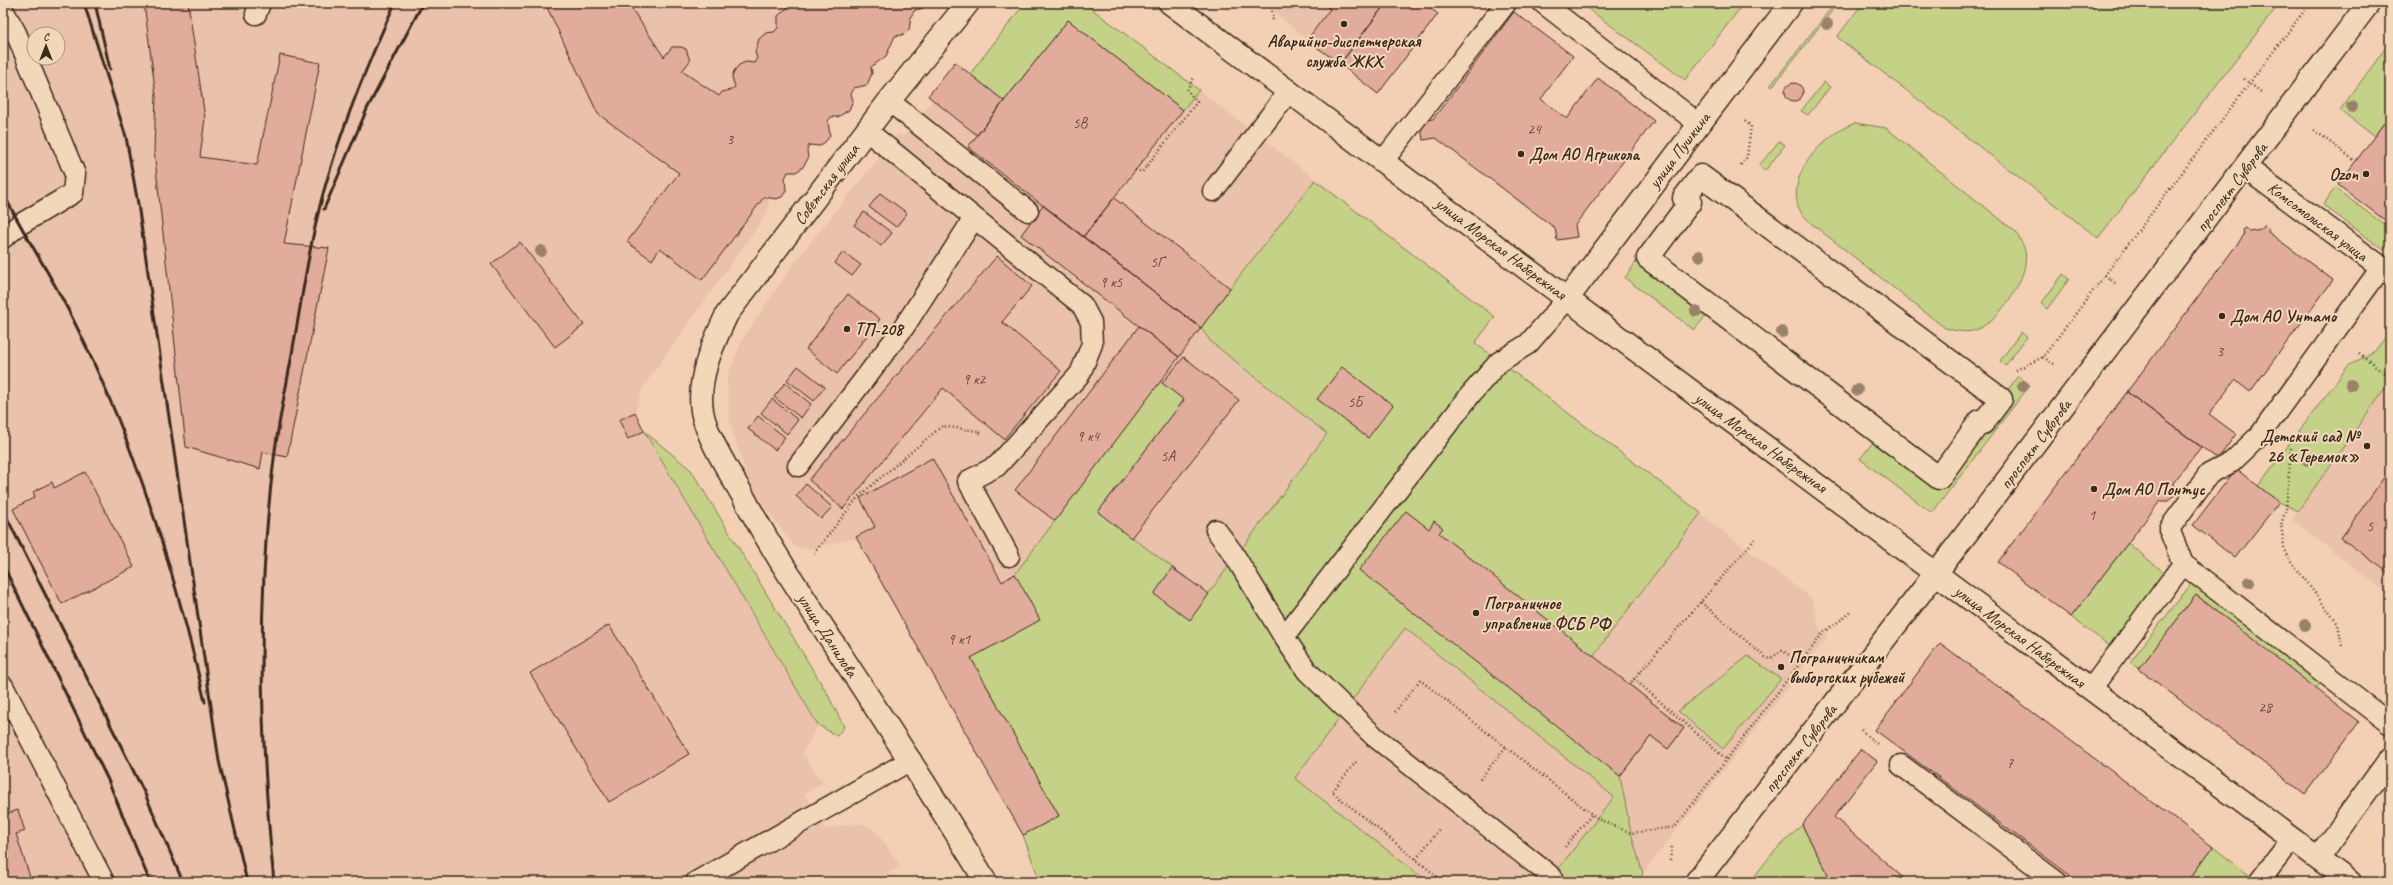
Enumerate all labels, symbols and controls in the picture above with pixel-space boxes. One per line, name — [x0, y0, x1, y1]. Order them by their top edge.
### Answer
marker: Аварийно-диспетчерская служба ЖКХ — [1339, 19, 1349, 29]
north arrow — [26, 26, 66, 66]
text: С — [43, 29, 50, 43]
place label: Аварийно-диспетчерская служба ЖКХ — [1268, 31, 1421, 72]
street label: улица Пушкина — [1643, 107, 1716, 193]
house number: 5В — [1073, 114, 1089, 133]
house number: 24 — [1527, 120, 1542, 139]
house number: 3 — [727, 130, 735, 149]
street label: проспект Суворова — [2191, 137, 2273, 236]
street label: Советская улица — [789, 138, 865, 229]
place label: Дом АО Агрикола — [1529, 144, 1640, 165]
marker: Дом АО Агрикола — [1516, 149, 1526, 159]
place label: Ozon — [2330, 164, 2359, 185]
marker: Ozon — [2361, 169, 2371, 179]
street label: Комсомольская улица — [2264, 177, 2373, 267]
street label: улица Морская Набережная — [1430, 192, 1572, 305]
house number: 5Г — [1150, 253, 1167, 272]
house number: 9 к5 — [1100, 273, 1124, 292]
place label: Дом АО Унтамо — [2230, 306, 2338, 327]
marker: Дом АО Унтамо — [2217, 311, 2227, 321]
place label: ТП-208 — [855, 319, 905, 340]
marker: ТП-208 — [842, 324, 852, 334]
house number: 3 — [2217, 342, 2225, 361]
house number: 9 к2 — [963, 370, 987, 389]
street label: улица Морская Набережная — [1690, 387, 1832, 498]
house number: 5Б — [1348, 393, 1365, 412]
street label: проспект Суворова — [1995, 394, 2077, 493]
place label: Детский сад № 26 «Теремок» — [2260, 426, 2362, 467]
house number: 9 к4 — [1077, 427, 1101, 446]
marker: Детский сад № 26 «Теремок» — [2362, 441, 2372, 451]
house number: 5А — [1161, 447, 1177, 466]
place label: Дом АО Понтус — [2102, 479, 2206, 500]
marker: Дом АО Понтус — [2089, 484, 2099, 494]
house number: 1 — [2089, 506, 2097, 525]
house number: 5 — [2367, 517, 2375, 536]
street label: улица Морская Набережная — [1949, 580, 2091, 693]
street label: улица Данилова — [792, 589, 863, 682]
place label: Пограничное управление ФСБ РФ — [1482, 593, 1613, 634]
marker: Пограничное управление ФСБ РФ — [1471, 608, 1481, 618]
house number: 9 к1 — [948, 630, 972, 649]
place label: Пограничникам выборгских рубежей — [1789, 647, 1906, 688]
marker: Пограничникам выборгских рубежей — [1776, 662, 1786, 672]
street label: проспект Суворова — [1759, 698, 1843, 797]
house number: 28 — [2258, 698, 2273, 717]
house number: 7 — [2007, 754, 2015, 773]

